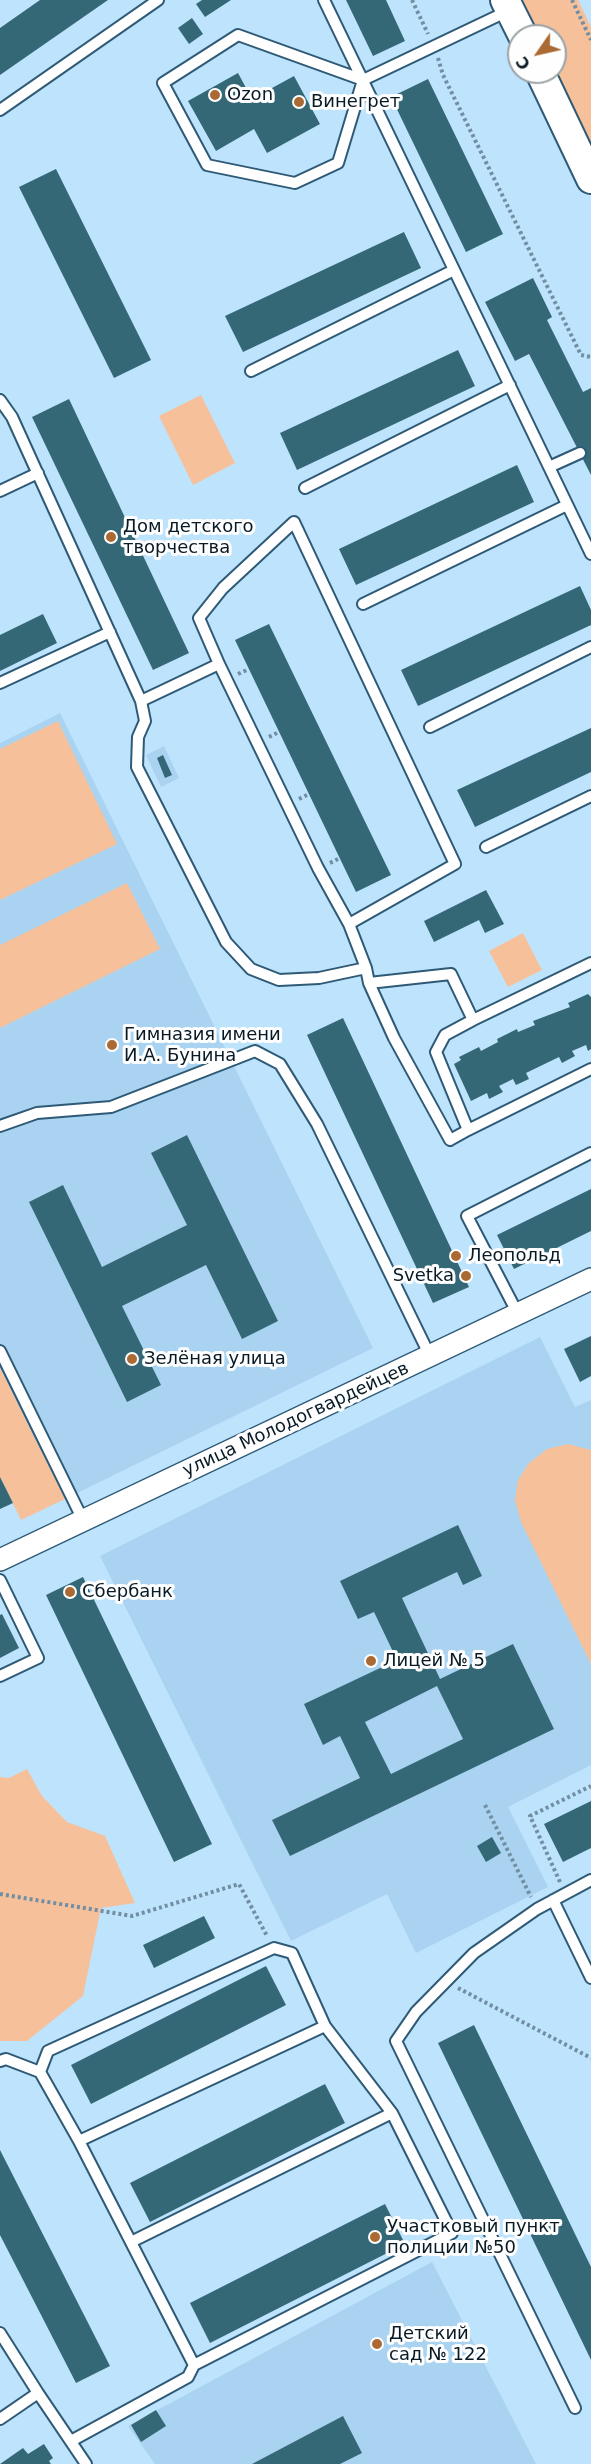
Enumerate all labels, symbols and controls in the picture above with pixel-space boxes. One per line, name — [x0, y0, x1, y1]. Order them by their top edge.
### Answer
north arrow — [507, 24, 567, 84]
text: С — [512, 53, 534, 73]
place label: Ozon — [227, 84, 273, 106]
marker: Ozon — [208, 88, 222, 102]
place label: Винегрет — [311, 91, 400, 113]
marker: Винегрет — [292, 95, 306, 109]
place label: Дом детского творчества — [123, 516, 254, 558]
marker: Дом детского творчества — [104, 530, 118, 544]
place label: Гимназия имени И.А. Бунина — [124, 1024, 281, 1066]
marker: Гимназия имени И.А. Бунина — [105, 1038, 119, 1052]
place label: Леопольд — [468, 1245, 561, 1267]
marker: Леопольд — [449, 1249, 463, 1263]
place label: Svetka — [393, 1265, 454, 1287]
marker: Svetka — [459, 1269, 473, 1283]
place label: Зелёная улица — [144, 1348, 286, 1370]
marker: Зелёная улица — [125, 1352, 139, 1366]
street label: улица Молодогвардейцев — [179, 1358, 413, 1482]
place label: Сбербанк — [82, 1581, 173, 1603]
marker: Сбербанк — [63, 1585, 77, 1599]
place label: Лицей № 5 — [383, 1650, 485, 1672]
marker: Лицей № 5 — [364, 1654, 378, 1668]
place label: Участковый пункт полиции №50 — [387, 2216, 560, 2258]
marker: Участковый пункт полиции №50 — [368, 2230, 382, 2244]
place label: Детский сад № 122 — [389, 2323, 487, 2366]
marker: Детский сад № 122 — [370, 2337, 384, 2351]

